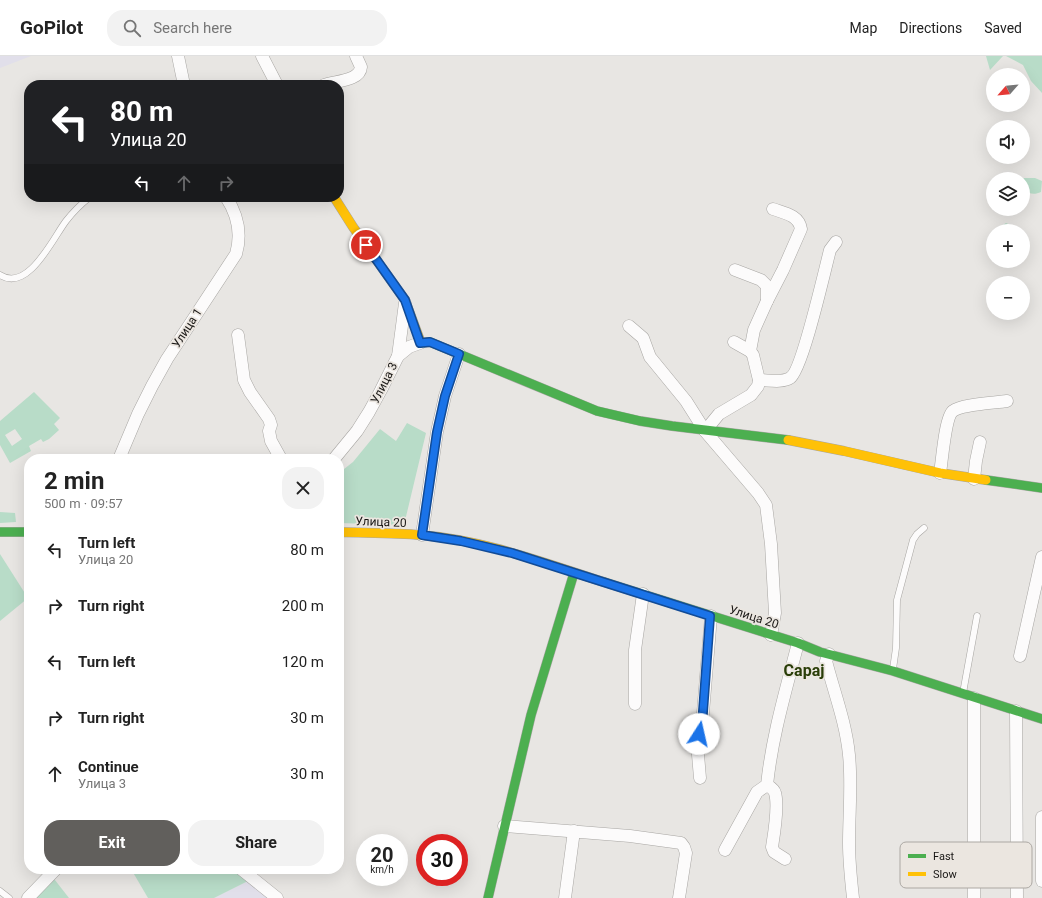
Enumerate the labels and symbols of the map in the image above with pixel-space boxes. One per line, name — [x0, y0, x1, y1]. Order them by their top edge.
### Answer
north arrow — [986, 68, 1030, 112]
pin — [349, 228, 383, 262]
street label: Улица 1 — [169, 306, 205, 350]
street label: Улица 3 — [368, 360, 400, 406]
street label: Улица 20 — [355, 514, 407, 530]
street label: Улица 20 — [728, 602, 781, 632]
district label: Сарај — [784, 661, 824, 680]
position arrow — [678, 713, 720, 755]
speed limit sign: 30 — [416, 834, 468, 886]
legend — [900, 842, 1032, 888]
text: Fast — [933, 850, 955, 863]
text: Slow — [933, 868, 957, 881]

